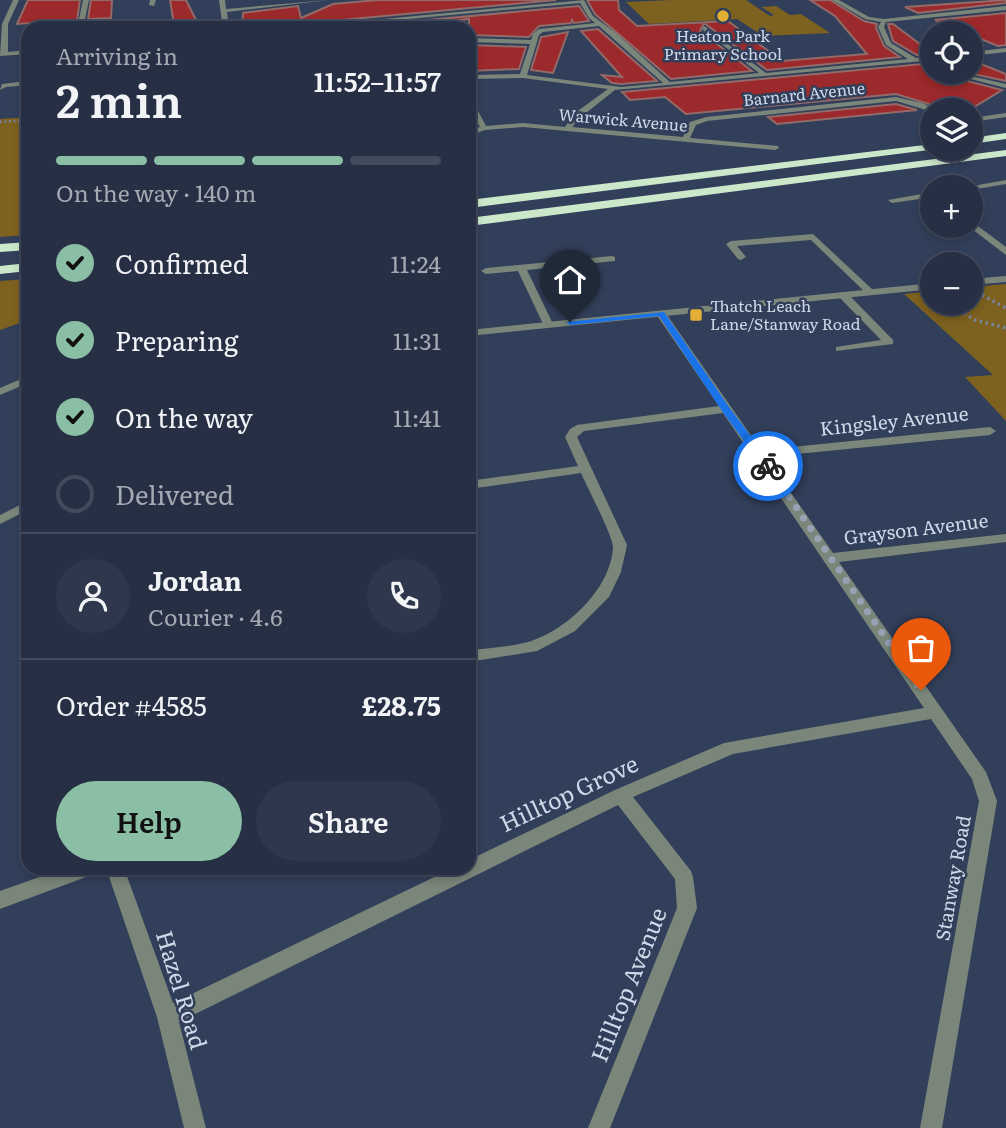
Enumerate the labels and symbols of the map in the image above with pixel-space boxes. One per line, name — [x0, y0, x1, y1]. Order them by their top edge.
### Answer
marker: Heaton Park Primary School — [715, 8, 731, 24]
place label: Heaton Park Primary School — [664, 23, 782, 65]
street label: Barnard Avenue — [742, 75, 866, 111]
street label: Warwick Avenue — [558, 101, 689, 137]
pin — [540, 250, 600, 322]
place label: Thatch Leach Lane/Stanway Road — [710, 293, 861, 335]
marker: Thatch Leach Lane/Stanway Road — [688, 307, 704, 323]
street label: Kingsley Avenue — [818, 398, 970, 442]
courier — [733, 431, 803, 501]
street label: Grayson Avenue — [842, 505, 990, 551]
pin — [891, 618, 951, 690]
street label: Hilltop Grove — [493, 745, 643, 839]
street label: Stanway Road — [927, 813, 977, 943]
street label: Hilltop Avenue — [581, 902, 674, 1067]
street label: Hazel Road — [149, 926, 217, 1053]

